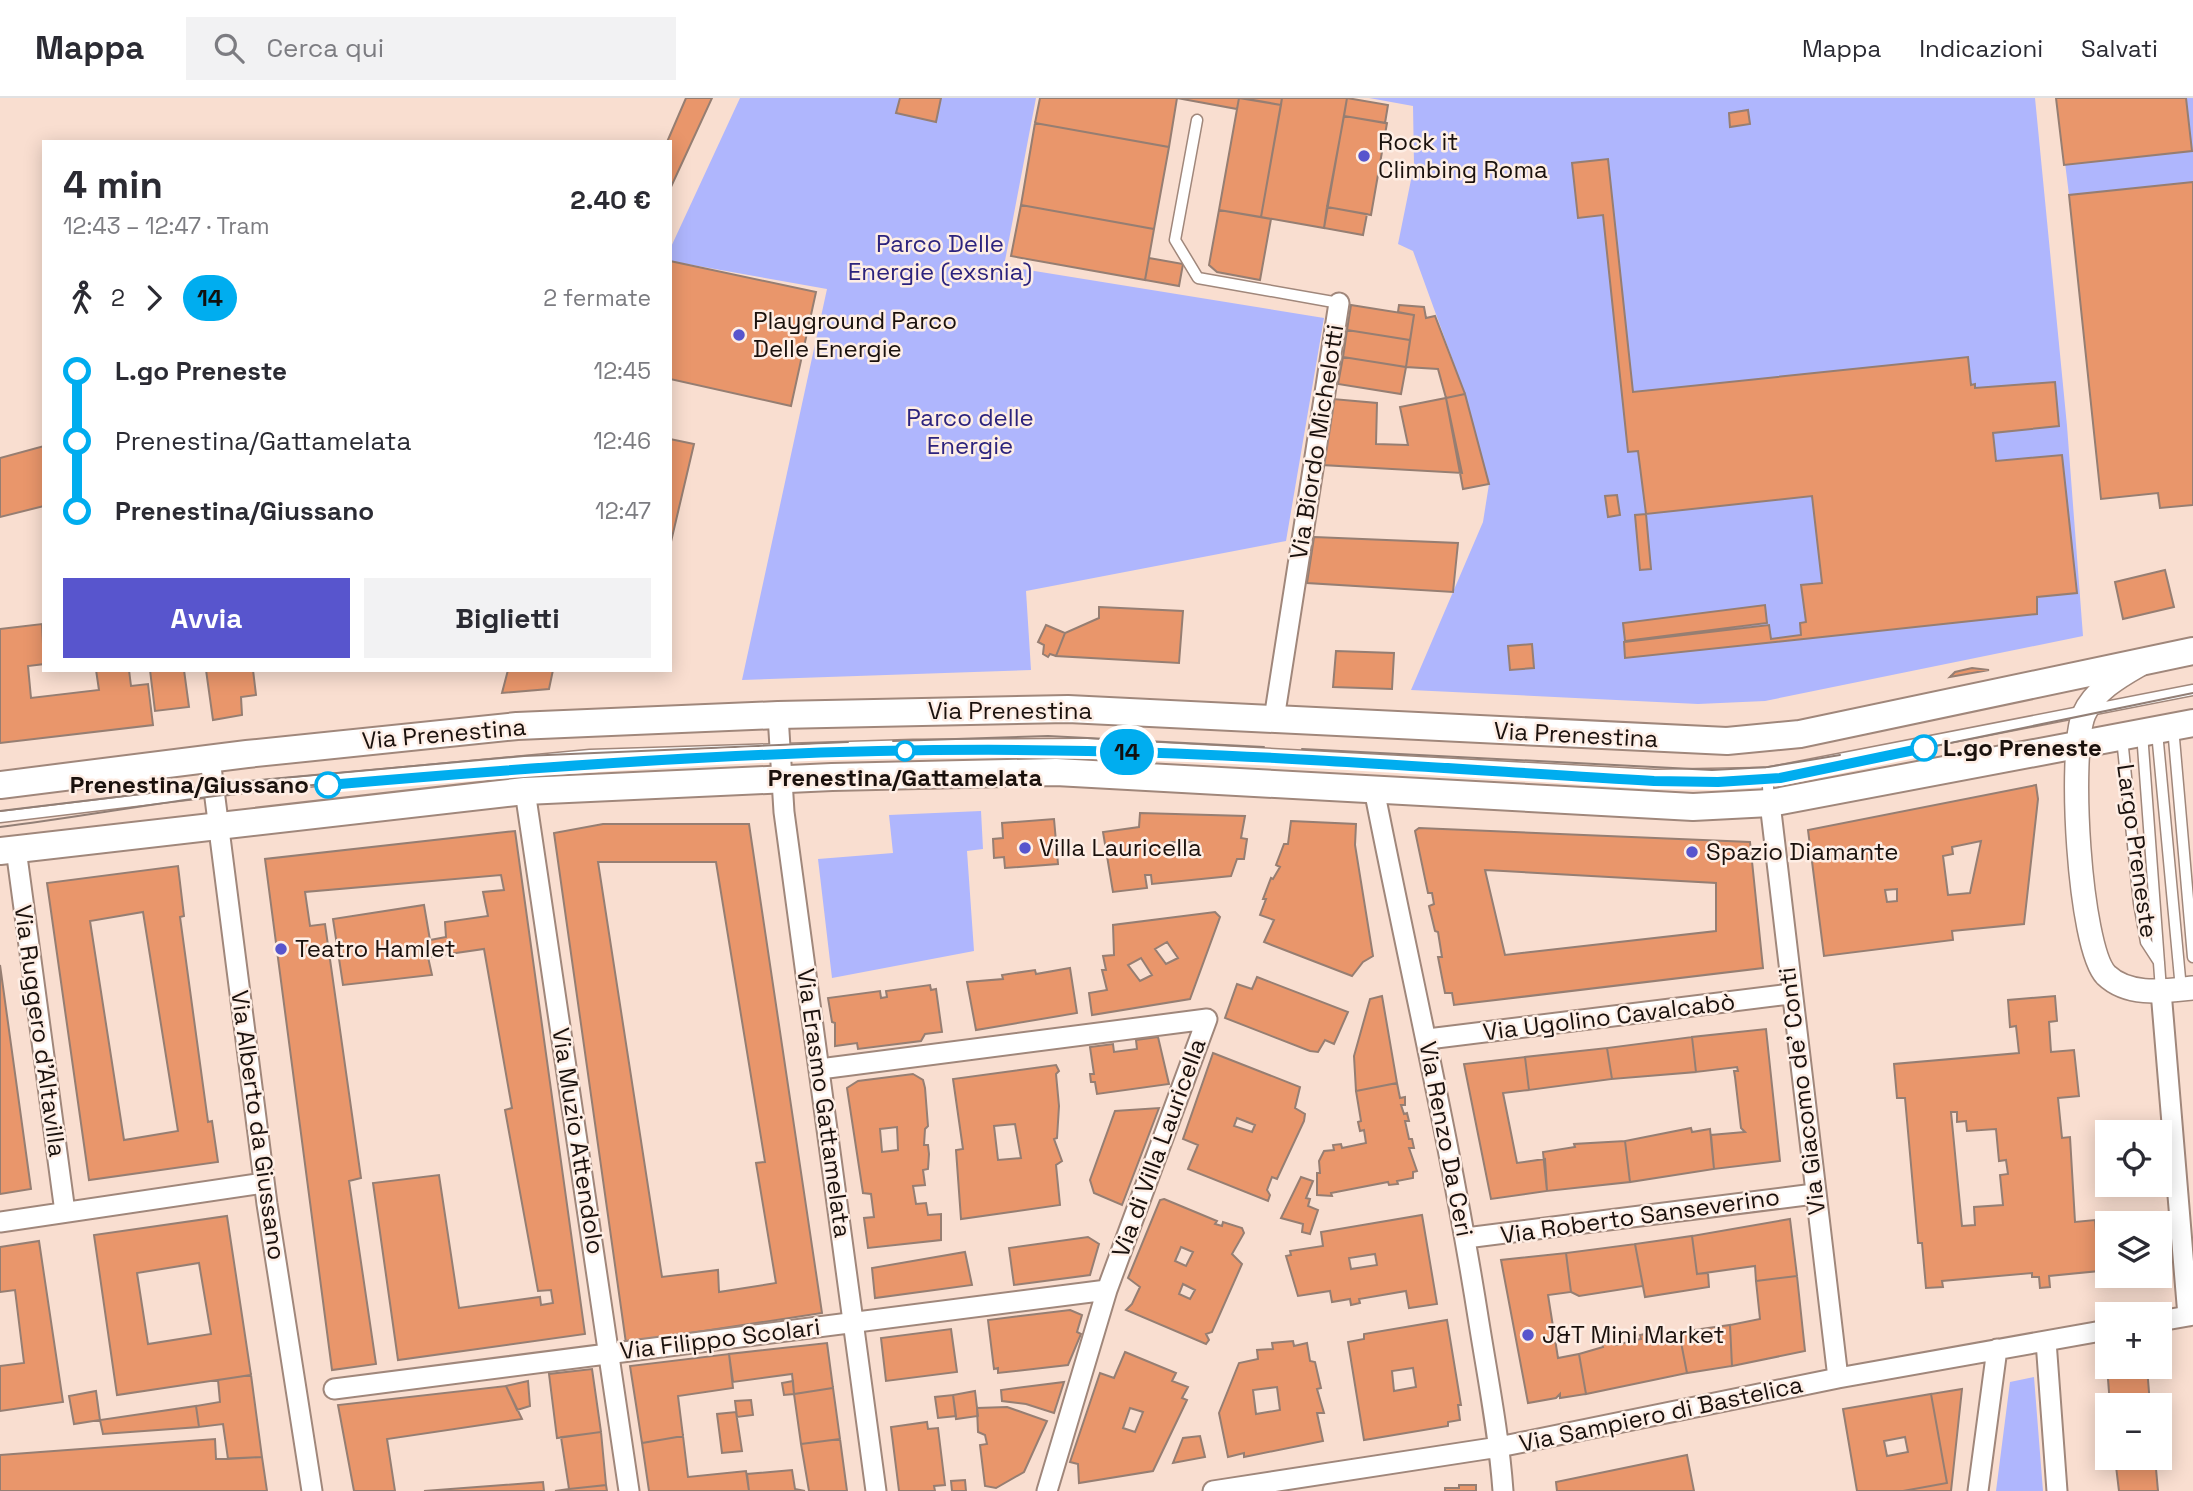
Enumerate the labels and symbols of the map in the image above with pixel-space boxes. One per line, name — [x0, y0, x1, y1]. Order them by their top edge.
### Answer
place label: Rock it Climbing Roma — [1378, 126, 1548, 185]
marker: Rock it Climbing Roma — [1356, 148, 1372, 164]
park label: Parco Delle Energie (exsnia) — [848, 228, 1032, 287]
place label: Playground Parco Delle Energie — [753, 305, 957, 364]
street label: Via Biordo Michelotti — [1283, 322, 1350, 562]
marker: Playground Parco Delle Energie — [731, 327, 747, 343]
park label: Parco delle Energie — [906, 402, 1034, 461]
street label: Via Prenestina — [928, 695, 1093, 726]
street label: Via Prenestina — [361, 711, 528, 756]
street label: Via Prenestina — [1493, 715, 1659, 754]
line badge: 14 — [1096, 729, 1158, 775]
place label: L.go Preneste — [1943, 732, 2102, 763]
marker: L.go Preneste — [1911, 735, 1937, 761]
marker: Prenestina/Gattamelata — [895, 741, 915, 761]
place label: Prenestina/Gattamelata — [768, 762, 1042, 793]
street label: Largo Preneste — [2110, 762, 2165, 940]
place label: Prenestina/Giussano — [70, 769, 309, 800]
marker: Prenestina/Giussano — [315, 772, 341, 798]
place label: Villa Lauricella — [1039, 832, 1202, 863]
place label: Spazio Diamante — [1706, 836, 1899, 867]
marker: Villa Lauricella — [1017, 840, 1033, 856]
marker: Spazio Diamante — [1684, 844, 1700, 860]
street label: Via Ruggero d'Altavilla — [7, 903, 74, 1159]
place label: Teatro Hamlet — [295, 933, 455, 964]
marker: Teatro Hamlet — [273, 941, 289, 957]
street label: Via Giacomo de' Conti — [1771, 965, 1832, 1217]
street label: Via Erasmo Gattamelata — [790, 966, 859, 1240]
street label: Via Ugolino Cavalcabò — [1481, 986, 1737, 1047]
street label: Via Alberto da Giussano — [224, 988, 293, 1262]
street label: Via Muzio Attendolo — [545, 1025, 612, 1256]
street label: Via di Villa Lauricella — [1105, 1034, 1213, 1262]
street label: Via Renzo Da Ceri — [1412, 1039, 1481, 1239]
street label: Via Roberto Sanseverino — [1498, 1181, 1782, 1250]
street label: Via Filippo Scolari — [618, 1311, 822, 1366]
place label: J&T Mini Market — [1542, 1319, 1724, 1350]
marker: J&T Mini Market — [1520, 1327, 1536, 1343]
street label: Via Sampiero di Bastelica — [1516, 1368, 1806, 1459]

